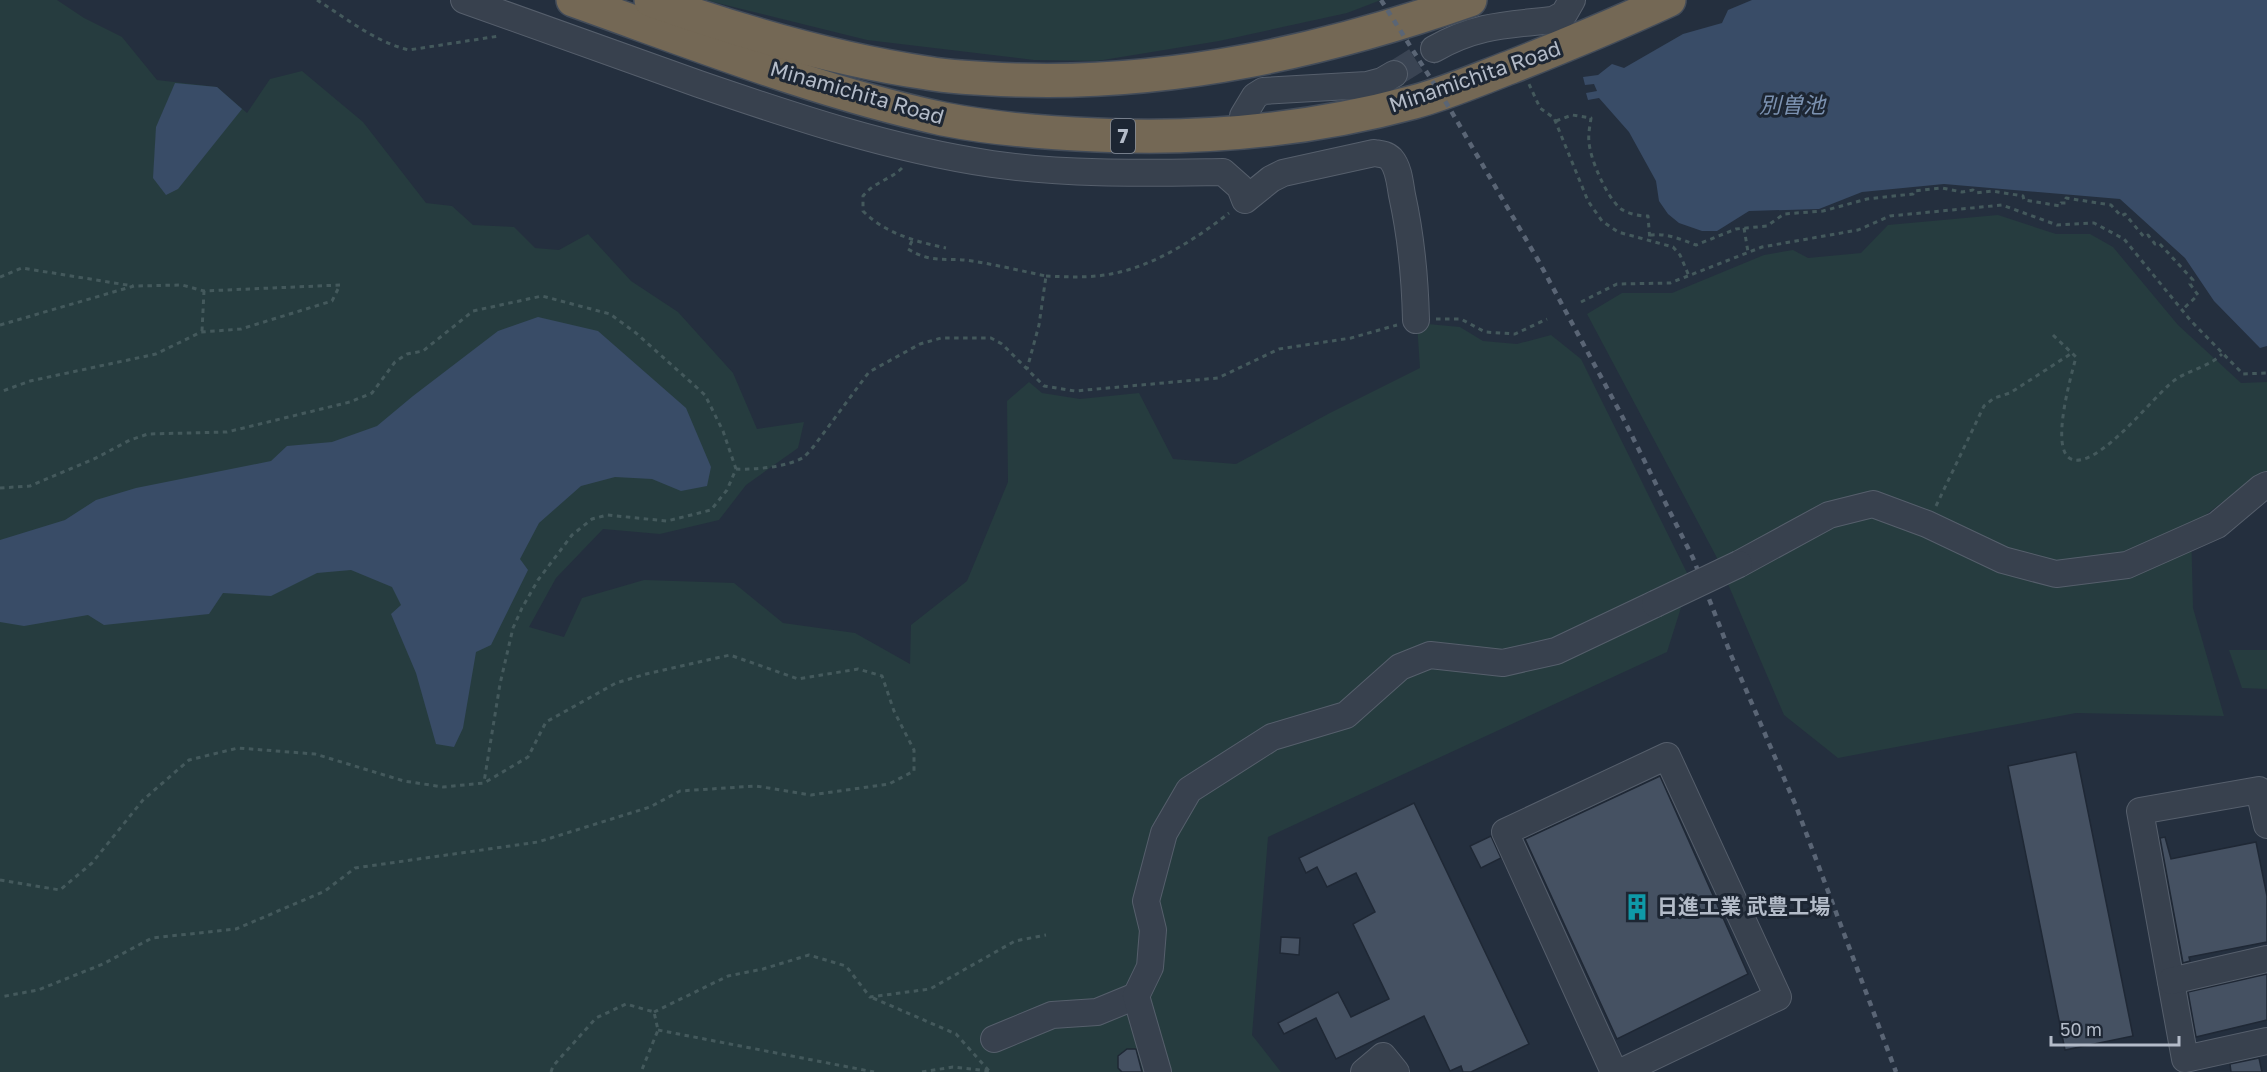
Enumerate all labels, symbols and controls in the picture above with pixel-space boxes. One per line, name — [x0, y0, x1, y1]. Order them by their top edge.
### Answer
street label: Minamichita Road — [1386, 35, 1564, 118]
street label: Minamichita Road — [767, 55, 947, 129]
water label: 別曽池 — [1759, 91, 1827, 118]
road number: 7 — [1111, 119, 1135, 153]
building icon: 日進工業 武豊工場 — [1622, 892, 1652, 922]
place label: 日進工業 武豊工場 — [1657, 893, 1830, 919]
scale bar — [2051, 1009, 2178, 1047]
text: 50 m — [2060, 1018, 2102, 1040]

